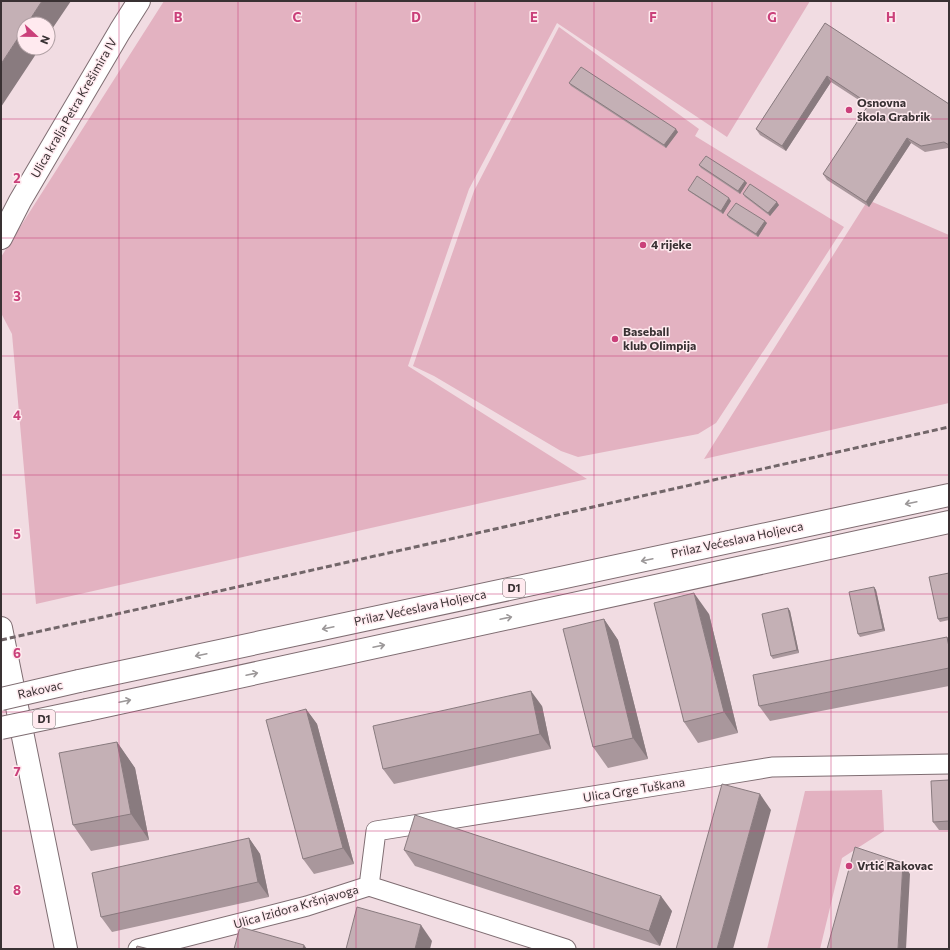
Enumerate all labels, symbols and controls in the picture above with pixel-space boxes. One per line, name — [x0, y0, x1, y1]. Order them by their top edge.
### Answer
text: B — [174, 9, 183, 25]
text: C — [293, 9, 302, 25]
text: D — [411, 9, 421, 25]
text: E — [530, 9, 538, 25]
text: F — [649, 9, 657, 25]
text: G — [767, 9, 777, 25]
text: H — [886, 9, 896, 25]
north arrow — [16, 16, 56, 56]
text: N — [38, 34, 53, 46]
street label: Ulica kralja Petra Krešimira IV — [27, 35, 119, 180]
place label: Osnovna škola Grabrik — [857, 95, 931, 123]
marker: Osnovna škola Grabrik — [844, 105, 854, 115]
text: 2 — [13, 170, 21, 186]
place label: 4 rijeke — [651, 237, 692, 251]
marker: 4 rijeke — [638, 240, 648, 250]
text: 3 — [13, 288, 21, 304]
place label: Baseball klub Olimpija — [623, 324, 696, 352]
marker: Baseball klub Olimpija — [610, 334, 620, 344]
text: 4 — [13, 407, 21, 423]
one-way arrow — [905, 500, 918, 508]
street label: Prilaz Većeslava Holjevca — [669, 518, 804, 560]
text: 5 — [13, 526, 21, 542]
one-way arrow — [641, 556, 654, 564]
road number: D1 — [503, 579, 525, 597]
street label: Prilaz Većeslava Holjevca — [352, 586, 487, 628]
one-way arrow — [499, 614, 512, 622]
one-way arrow — [322, 624, 335, 632]
one-way arrow — [372, 642, 385, 650]
text: 6 — [13, 645, 21, 661]
one-way arrow — [195, 651, 208, 659]
one-way arrow — [245, 669, 258, 677]
street label: Rakovac — [16, 677, 64, 701]
one-way arrow — [118, 697, 131, 705]
road number: D1 — [33, 710, 55, 728]
text: 7 — [13, 763, 21, 779]
street label: Ulica Grge Tuškana — [582, 774, 686, 804]
place label: Vrtić Rakovac — [857, 858, 933, 872]
marker: Vrtić Rakovac — [844, 861, 854, 871]
text: 8 — [13, 882, 21, 898]
street label: Ulica Izidora Kršnjavoga — [232, 882, 360, 931]

